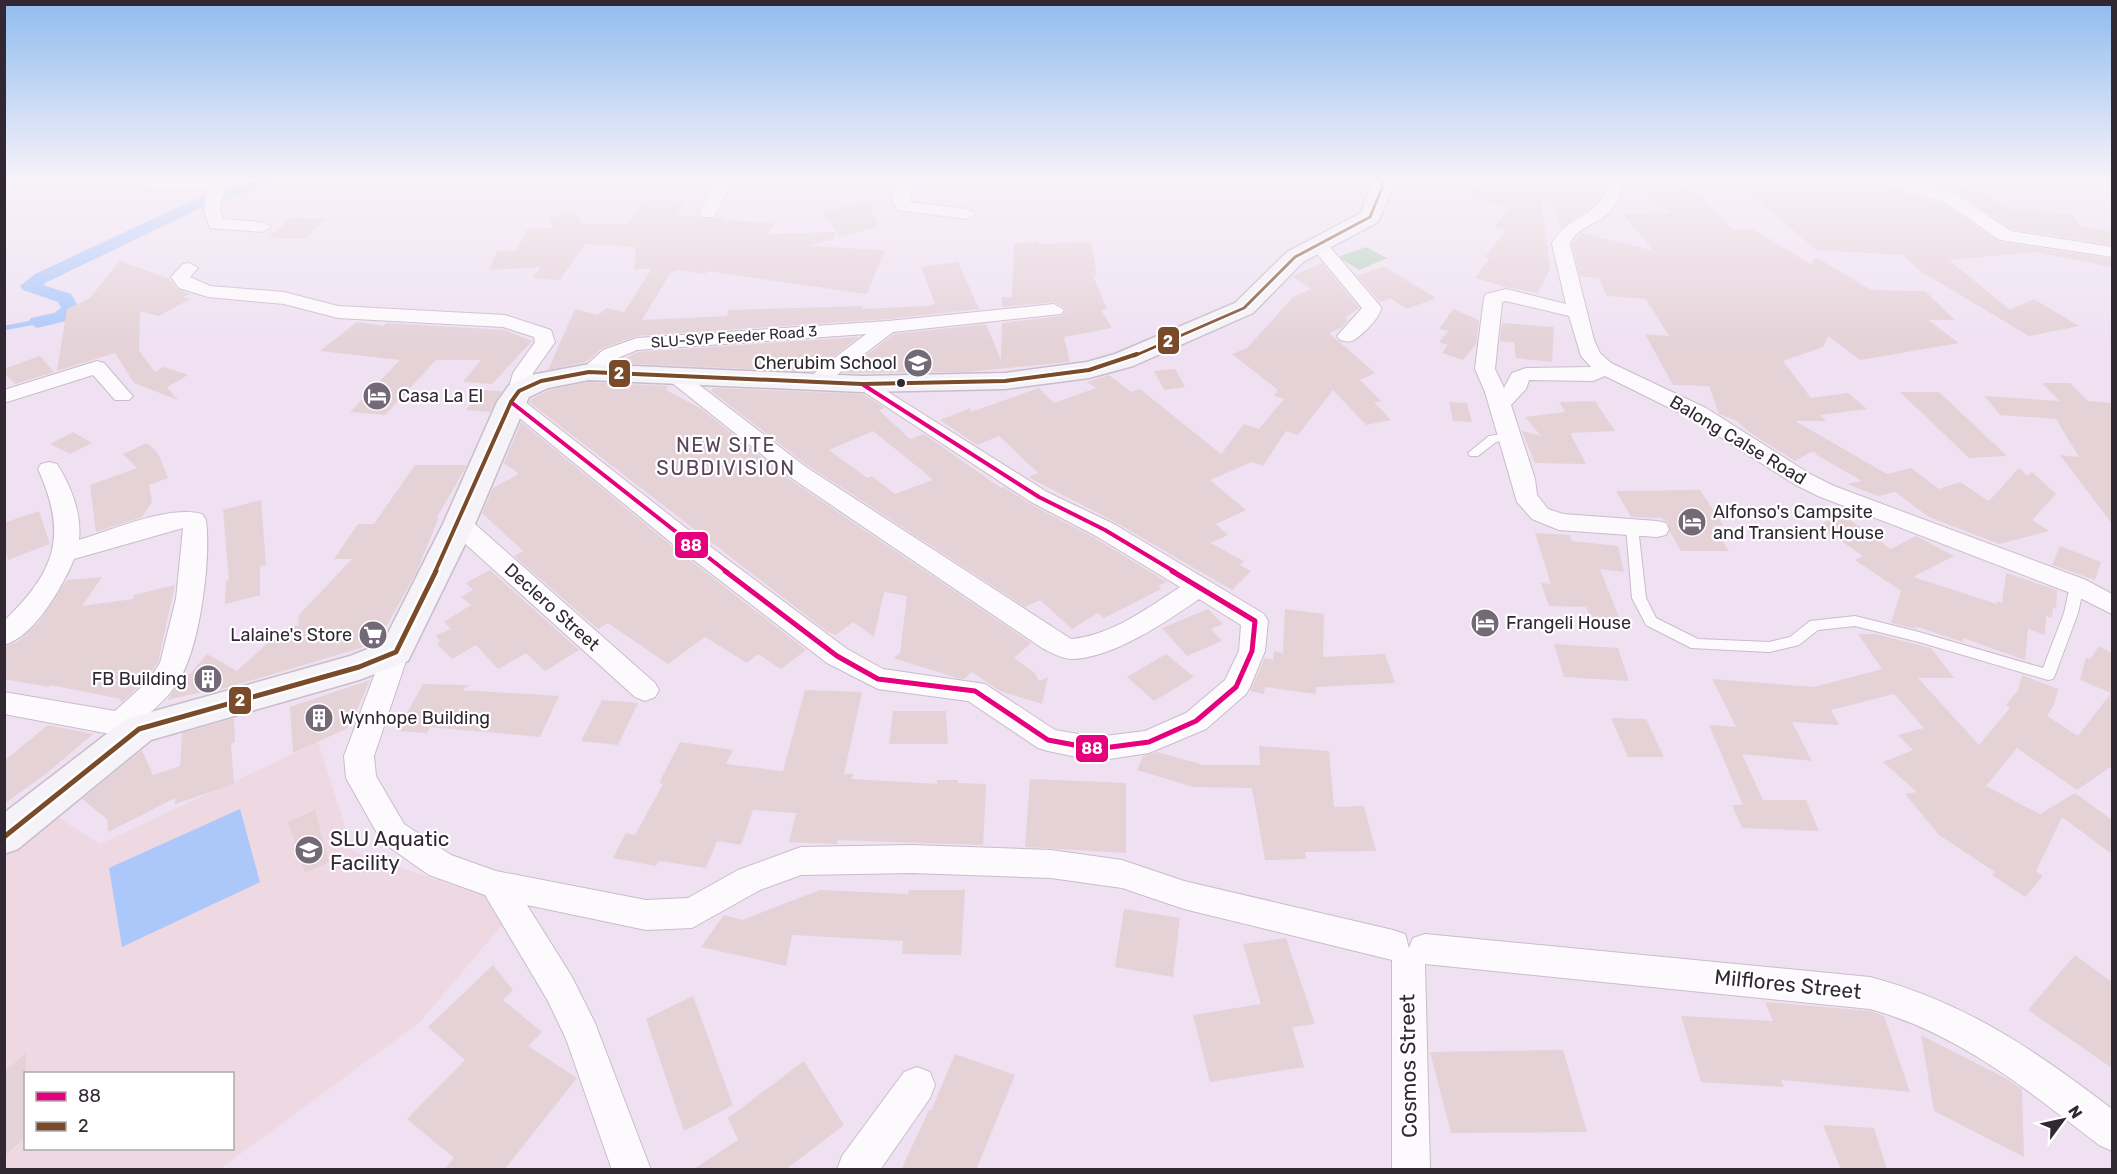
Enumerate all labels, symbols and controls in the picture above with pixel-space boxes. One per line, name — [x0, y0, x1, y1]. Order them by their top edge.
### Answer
street label: SLU-SVP Feeder Road 3 — [650, 322, 818, 352]
line badge: 2 — [1157, 326, 1180, 355]
text: 2 — [1163, 332, 1173, 351]
school or university icon: Cherubim School — [902, 347, 934, 379]
place label: Cherubim School — [754, 352, 897, 374]
line badge: 2 — [608, 359, 631, 388]
text: 2 — [614, 364, 624, 383]
unlabelled marker — [895, 377, 907, 389]
hotel icon: Casa La El — [361, 380, 393, 412]
place label: Casa La El — [398, 385, 483, 407]
street label: Balong Calse Road — [1666, 391, 1810, 489]
district label: NEW SITE SUBDIVISION — [656, 433, 796, 480]
place label: Alfonso's Campsite and Transient House — [1713, 501, 1884, 544]
hotel icon: Alfonso's Campsite and Transient House — [1676, 506, 1708, 538]
line badge: 88 — [674, 531, 709, 559]
text: 88 — [680, 536, 702, 555]
street label: Declero Street — [500, 559, 604, 655]
hotel icon: Frangeli House — [1469, 607, 1501, 639]
place label: Frangeli House — [1506, 612, 1631, 634]
supermarket icon: Lalaine's Store — [357, 619, 389, 651]
place label: Lalaine's Store — [230, 624, 352, 646]
building icon: FB Building — [192, 663, 224, 695]
place label: FB Building — [92, 668, 187, 690]
line badge: 2 — [228, 686, 252, 715]
text: 2 — [235, 691, 245, 710]
building icon: Wynhope Building — [303, 702, 335, 734]
place label: Wynhope Building — [340, 707, 490, 729]
line badge: 88 — [1075, 734, 1109, 763]
text: 88 — [1081, 739, 1103, 758]
place label: SLU Aquatic Facility — [330, 826, 449, 875]
school or university icon: SLU Aquatic Facility — [293, 834, 325, 866]
street label: Milflores Street — [1713, 964, 1863, 1004]
street label: Cosmos Street — [1394, 994, 1422, 1138]
legend — [24, 1072, 234, 1150]
text: 88 — [78, 1085, 101, 1107]
north arrow — [2033, 1090, 2093, 1150]
text: N — [2064, 1102, 2086, 1122]
text: 2 — [78, 1115, 89, 1137]

